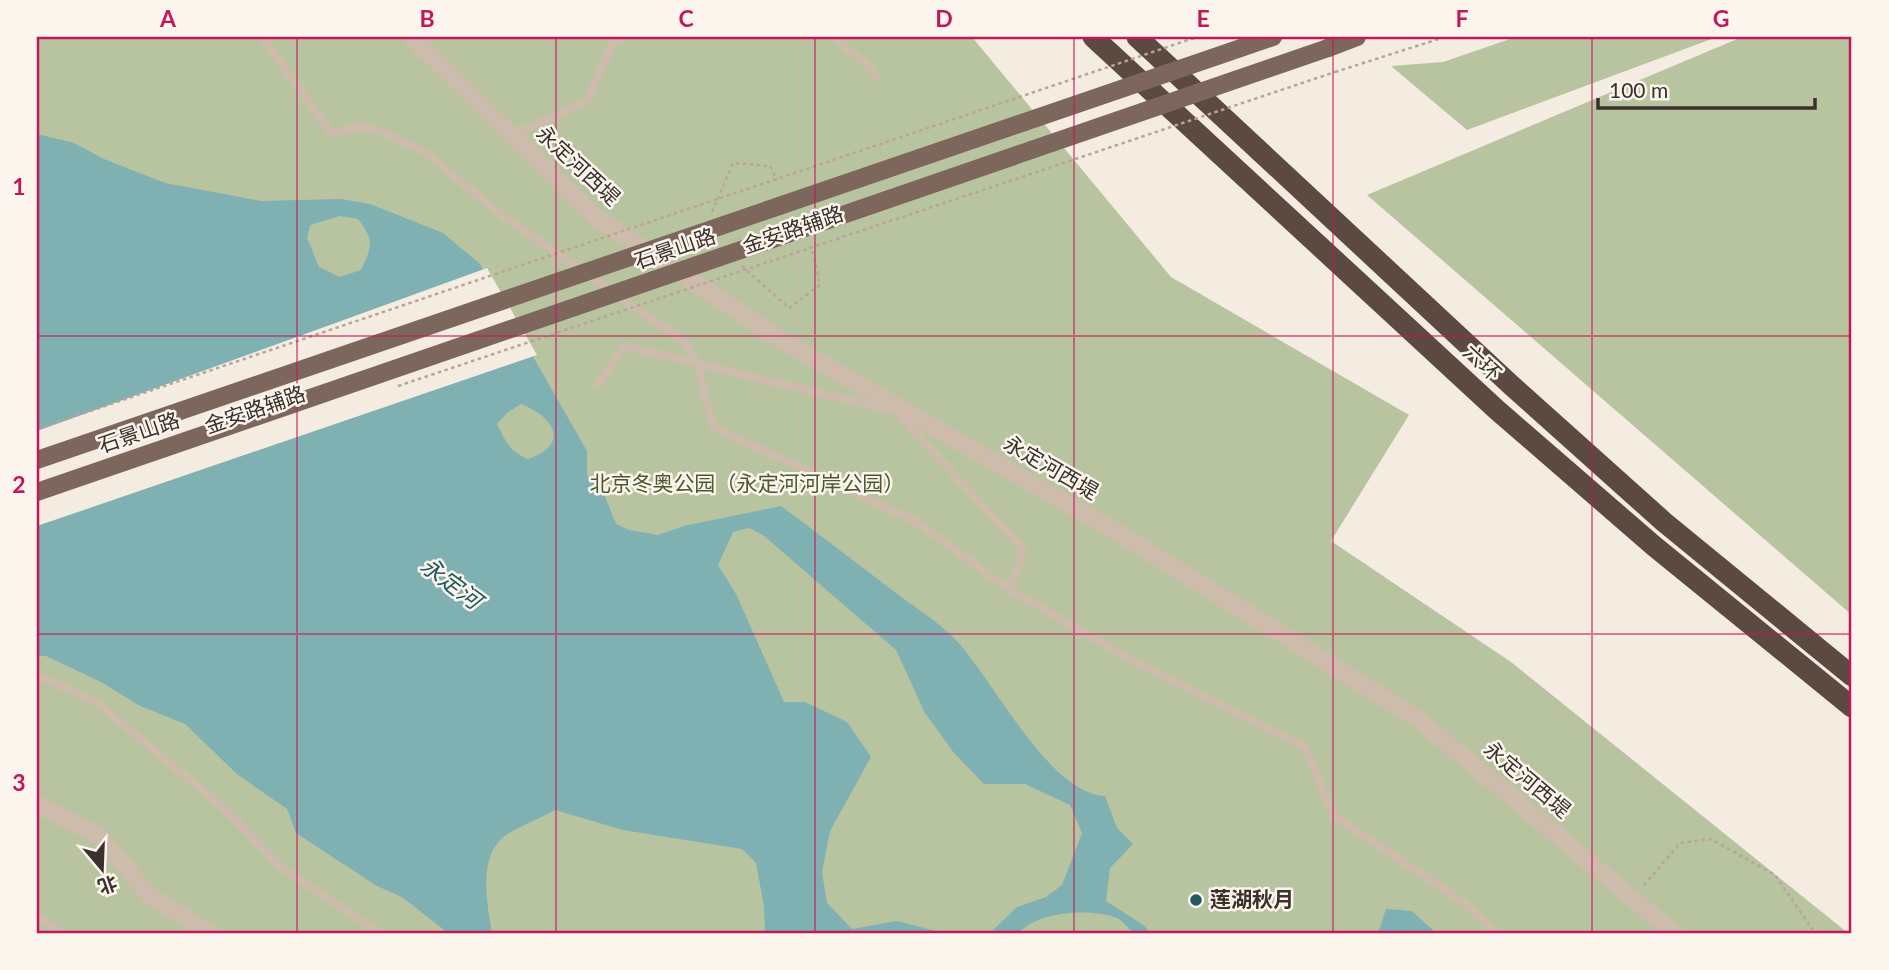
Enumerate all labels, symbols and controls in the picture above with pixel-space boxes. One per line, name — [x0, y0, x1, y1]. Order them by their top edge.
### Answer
text: A — [159, 4, 177, 32]
text: B — [419, 4, 435, 32]
text: C — [678, 4, 694, 32]
text: D — [935, 4, 953, 32]
text: E — [1196, 4, 1210, 32]
text: F — [1455, 4, 1469, 32]
text: G — [1713, 4, 1729, 32]
scale bar — [1598, 66, 1815, 110]
text: 100 m — [1609, 77, 1668, 102]
street label: 永定河西堤 — [532, 120, 626, 210]
text: 1 — [12, 172, 26, 200]
street label: 金安路辅路 — [739, 200, 846, 257]
street label: 石景山路 — [631, 222, 718, 273]
street label: 六环 — [1459, 338, 1507, 385]
street label: 金安路辅路 — [201, 380, 308, 437]
street label: 石景山路 — [95, 406, 182, 457]
street label: 永定河西堤 — [1000, 430, 1103, 504]
text: 2 — [12, 470, 26, 498]
park label: 北京冬奥公园（永定河河岸公园） — [590, 470, 905, 495]
water label: 永定河 — [416, 550, 491, 617]
street label: 永定河西堤 — [1480, 736, 1576, 822]
text: 3 — [12, 768, 26, 796]
north arrow — [66, 834, 136, 904]
text: 北 — [95, 872, 120, 900]
place label: 莲湖秋月 — [1210, 886, 1294, 911]
marker: 莲湖秋月 — [1188, 892, 1204, 908]

